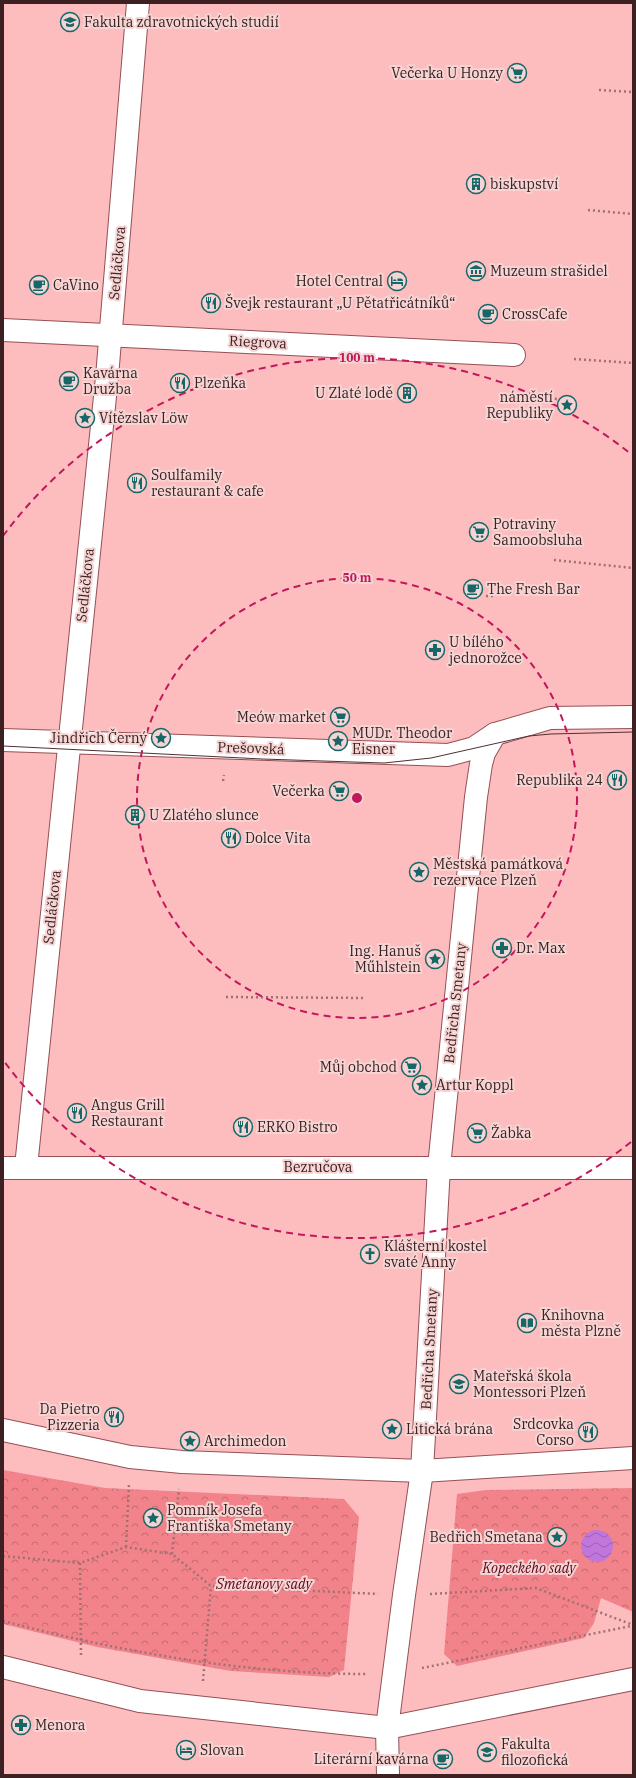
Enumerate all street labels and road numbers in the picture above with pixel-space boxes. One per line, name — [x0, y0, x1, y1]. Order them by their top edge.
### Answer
street label: Sedláčkova — [105, 225, 129, 301]
street label: Riegrova — [229, 331, 288, 353]
street label: Sedláčkova — [72, 547, 98, 623]
street label: Prešovská — [217, 738, 285, 758]
street label: Sedláčkova — [39, 869, 65, 945]
street label: Bedřicha Smetany — [440, 941, 470, 1064]
street label: Bezručova — [284, 1158, 353, 1176]
street label: Bedřicha Smetany — [417, 1288, 441, 1410]

